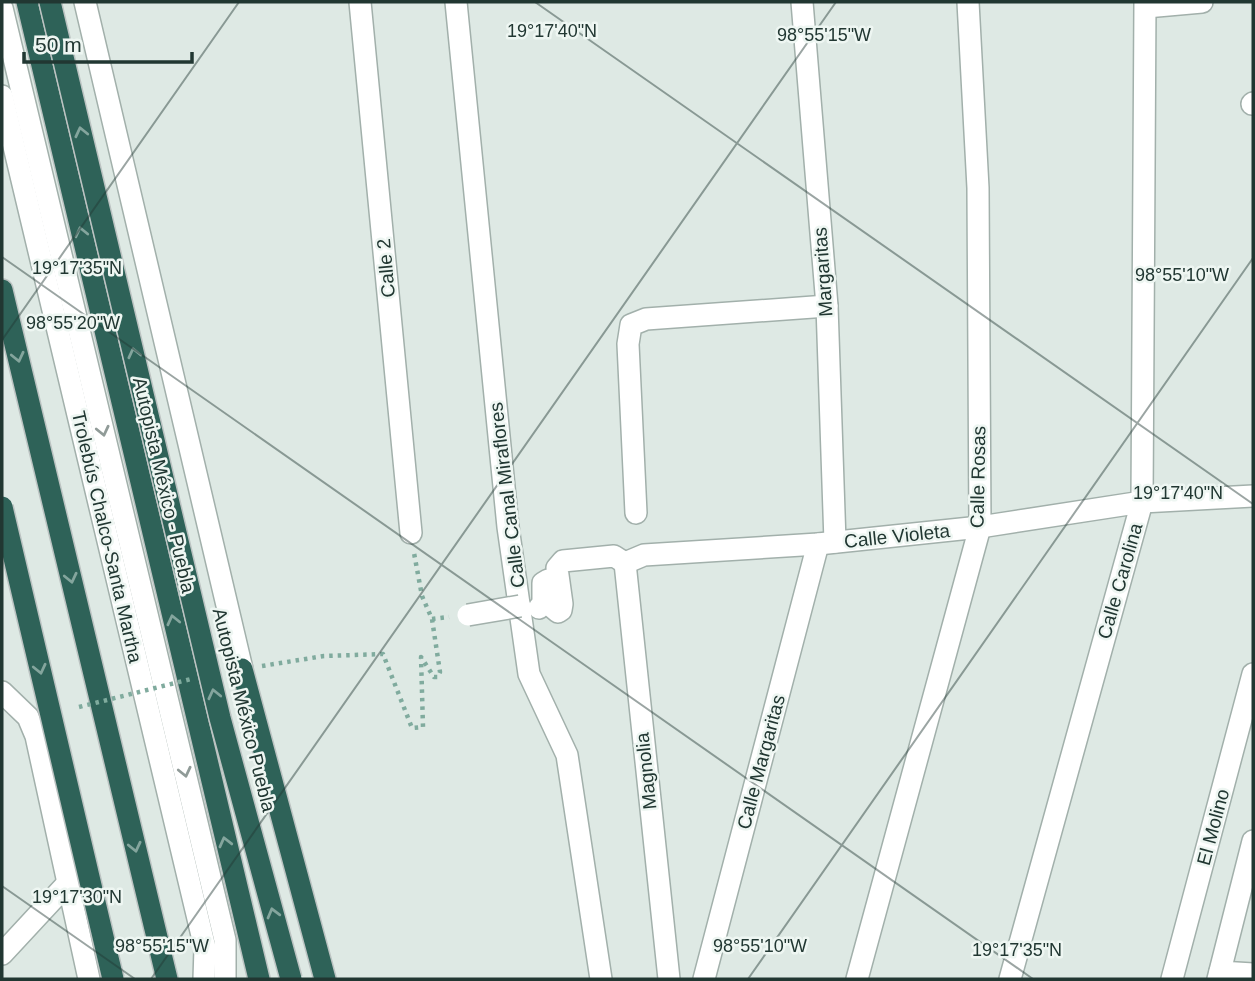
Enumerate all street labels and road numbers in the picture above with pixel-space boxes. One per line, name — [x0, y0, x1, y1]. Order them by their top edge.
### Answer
street label: Margaritas — [809, 227, 837, 317]
street label: Calle 2 — [373, 238, 399, 298]
street label: Autopista México - Puebla — [129, 375, 199, 595]
street label: Calle Canal Miraflores — [485, 401, 529, 589]
street label: Trolebús Chalco-Santa Martha — [68, 409, 146, 665]
street label: Calle Rosas — [967, 426, 989, 528]
street label: Calle Violeta — [843, 520, 951, 552]
street label: Calle Carolina — [1093, 520, 1147, 641]
street label: Autopista México Puebla — [209, 606, 280, 814]
street label: Calle Margaritas — [733, 692, 789, 832]
street label: Magnolia — [631, 731, 660, 810]
street label: El Molino — [1193, 787, 1233, 867]

